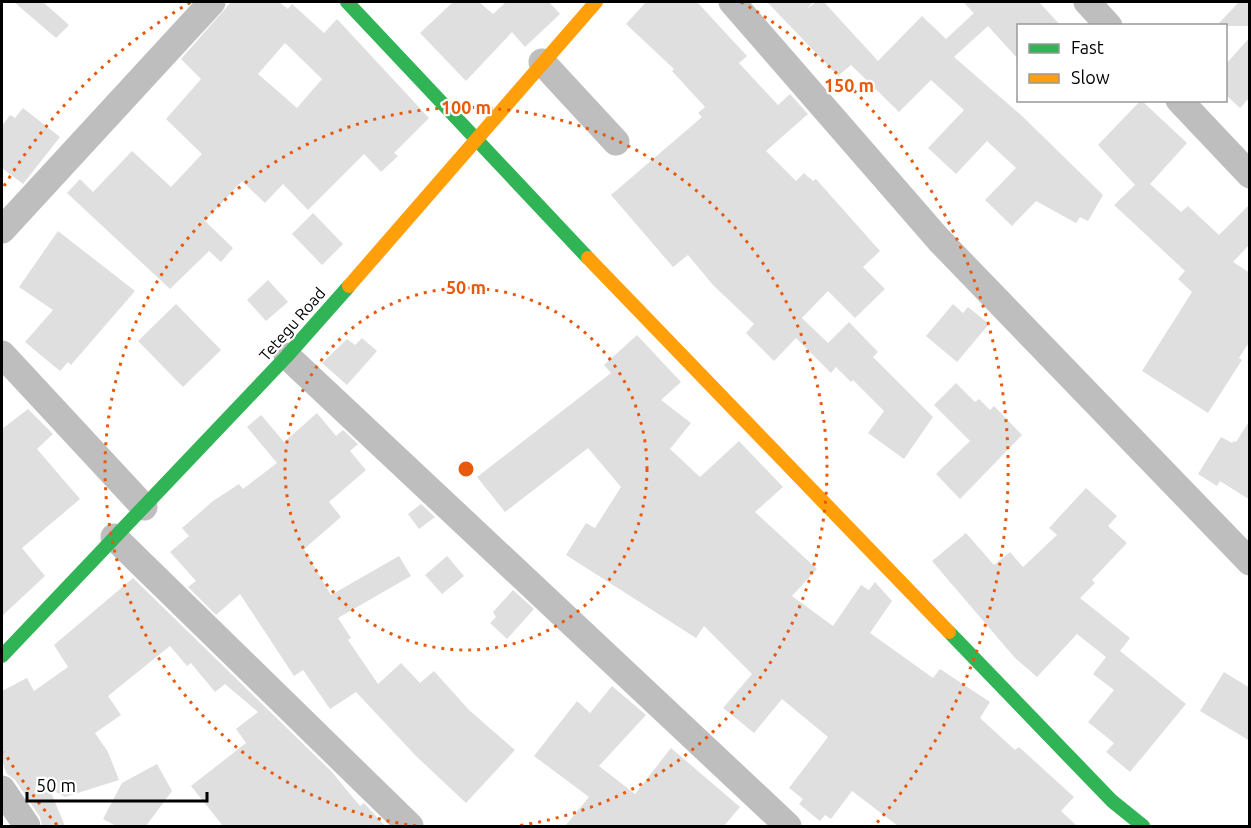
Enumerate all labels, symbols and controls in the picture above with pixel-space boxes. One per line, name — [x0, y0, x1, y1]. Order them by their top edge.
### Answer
legend — [1017, 24, 1227, 102]
text: Fast — [1071, 37, 1104, 57]
text: Slow — [1071, 67, 1110, 87]
text: 150 m — [824, 75, 874, 95]
text: 100 m — [441, 97, 491, 117]
text: 50 m — [446, 277, 486, 297]
street label: Tetegu Road — [255, 284, 329, 364]
centre of rings — [456, 459, 476, 479]
scale bar — [27, 765, 207, 803]
text: 50 m — [36, 775, 76, 795]

